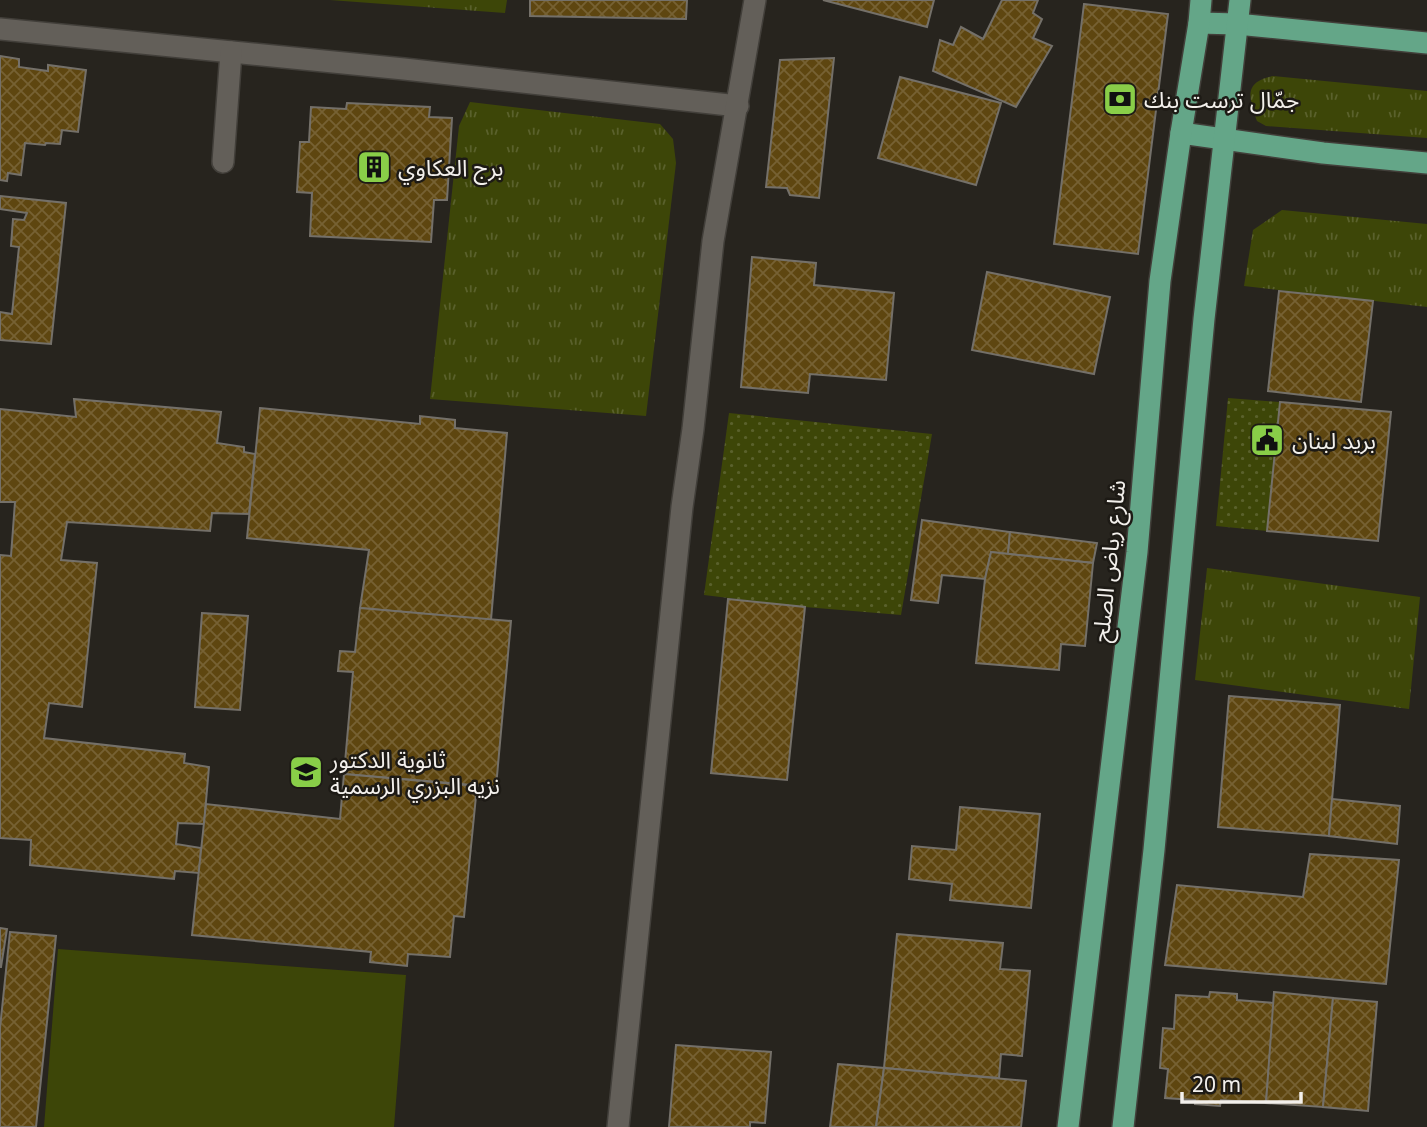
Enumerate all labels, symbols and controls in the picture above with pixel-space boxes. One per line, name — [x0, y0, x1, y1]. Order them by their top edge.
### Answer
bank icon: جمّال ترست بنك — [1101, 80, 1139, 118]
place label: جمّال ترست بنك — [1144, 83, 1299, 115]
building icon: برج العكاوي — [355, 148, 393, 186]
place label: برج العكاوي — [398, 151, 504, 185]
public building icon: بريد لبنان — [1248, 421, 1286, 459]
place label: بريد لبنان — [1292, 424, 1376, 456]
street label: شارع رياض الصلح — [1084, 478, 1134, 644]
place label: ثانوية الدكتور نزيه البزري الرسمية — [329, 743, 500, 803]
school or university icon: ثانوية الدكتور نزيه البزري الرسمية — [287, 753, 325, 791]
scale bar — [1182, 1060, 1301, 1104]
text: 20 m — [1192, 1070, 1241, 1098]

